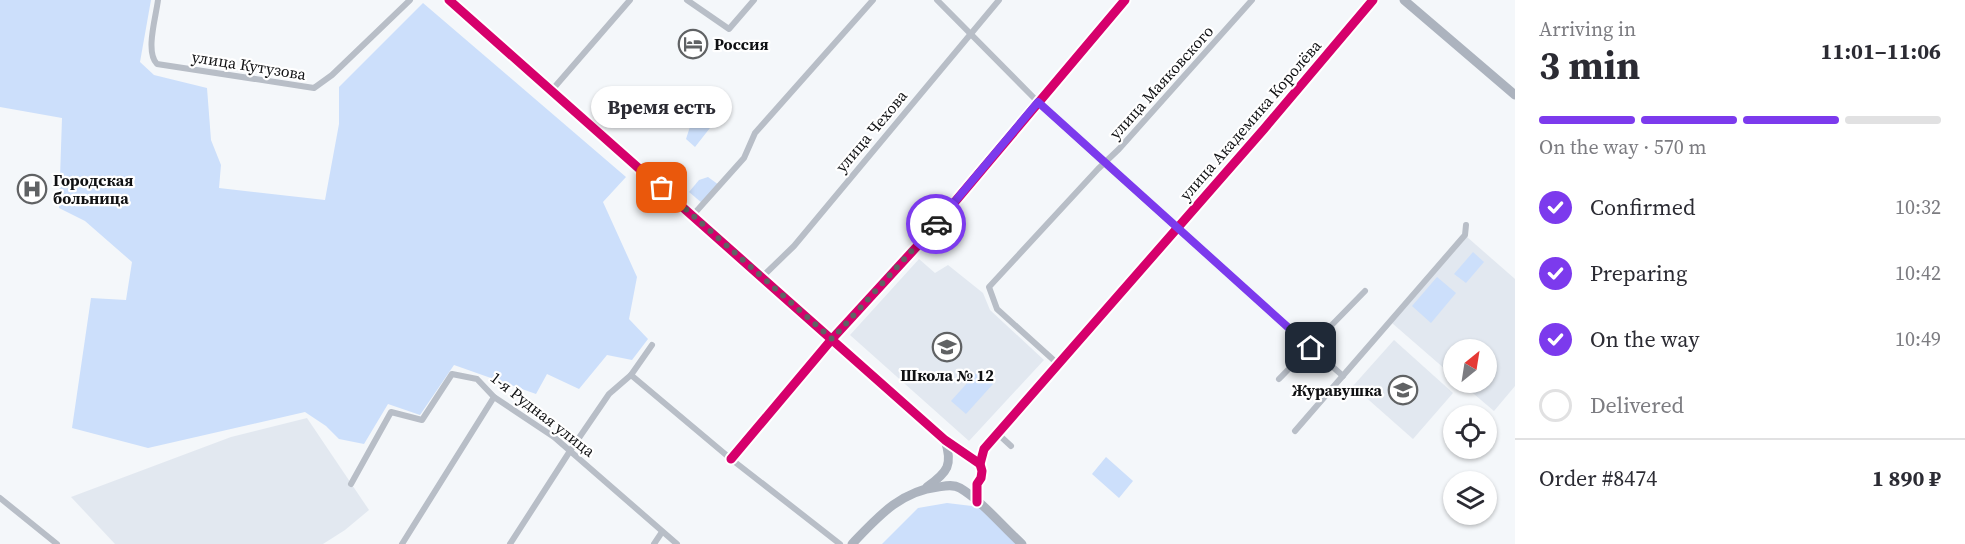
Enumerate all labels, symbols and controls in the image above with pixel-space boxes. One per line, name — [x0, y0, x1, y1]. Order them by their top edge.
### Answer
text: Arriving in — [1539, 15, 1636, 43]
street label: улица Маяковского — [1104, 20, 1218, 144]
hotel icon: Россия — [677, 28, 709, 60]
place label: Россия — [714, 33, 769, 55]
street label: улица Академика Королёва — [1174, 34, 1326, 205]
text: 11:01–11:06 — [1821, 36, 1941, 66]
text: 3 min — [1539, 39, 1640, 92]
street label: улица Кутузова — [190, 45, 309, 85]
street label: улица Чехова — [830, 85, 912, 177]
callout: Время есть — [592, 86, 732, 128]
text: Время есть — [607, 93, 716, 121]
text: On the way · 570 m — [1539, 133, 1706, 161]
pin — [636, 162, 687, 213]
place label: Городская больница — [53, 169, 133, 209]
icon: bag — [645, 171, 678, 204]
hospital icon: Городская больница — [16, 173, 48, 205]
icon: check — [1539, 191, 1572, 224]
text: Confirmed — [1590, 192, 1695, 222]
text: 10:32 — [1895, 193, 1941, 221]
courier — [906, 194, 966, 254]
icon: car — [920, 208, 953, 241]
icon: check — [1539, 257, 1572, 290]
text: Preparing — [1590, 258, 1687, 288]
text: 10:42 — [1895, 259, 1941, 287]
pin — [1285, 322, 1336, 373]
icon: check — [1539, 323, 1572, 356]
text: On the way — [1590, 324, 1699, 354]
text: 10:49 — [1895, 325, 1941, 353]
school or university icon: Школа № 12 — [931, 331, 963, 363]
icon: home — [1294, 331, 1327, 364]
north arrow — [1443, 339, 1497, 393]
map controls — [1443, 339, 1497, 525]
place label: Школа № 12 — [900, 364, 994, 386]
street label: 1-я Рудная улица — [486, 366, 600, 462]
school or university icon: Журавушка — [1387, 374, 1419, 406]
place label: Журавушка — [1292, 379, 1383, 401]
text: Delivered — [1590, 390, 1684, 420]
button: locate — [1443, 405, 1497, 459]
text: Order #8474 — [1539, 463, 1657, 493]
text: 1 890 ₽ — [1872, 463, 1941, 493]
button: layers — [1443, 471, 1497, 525]

